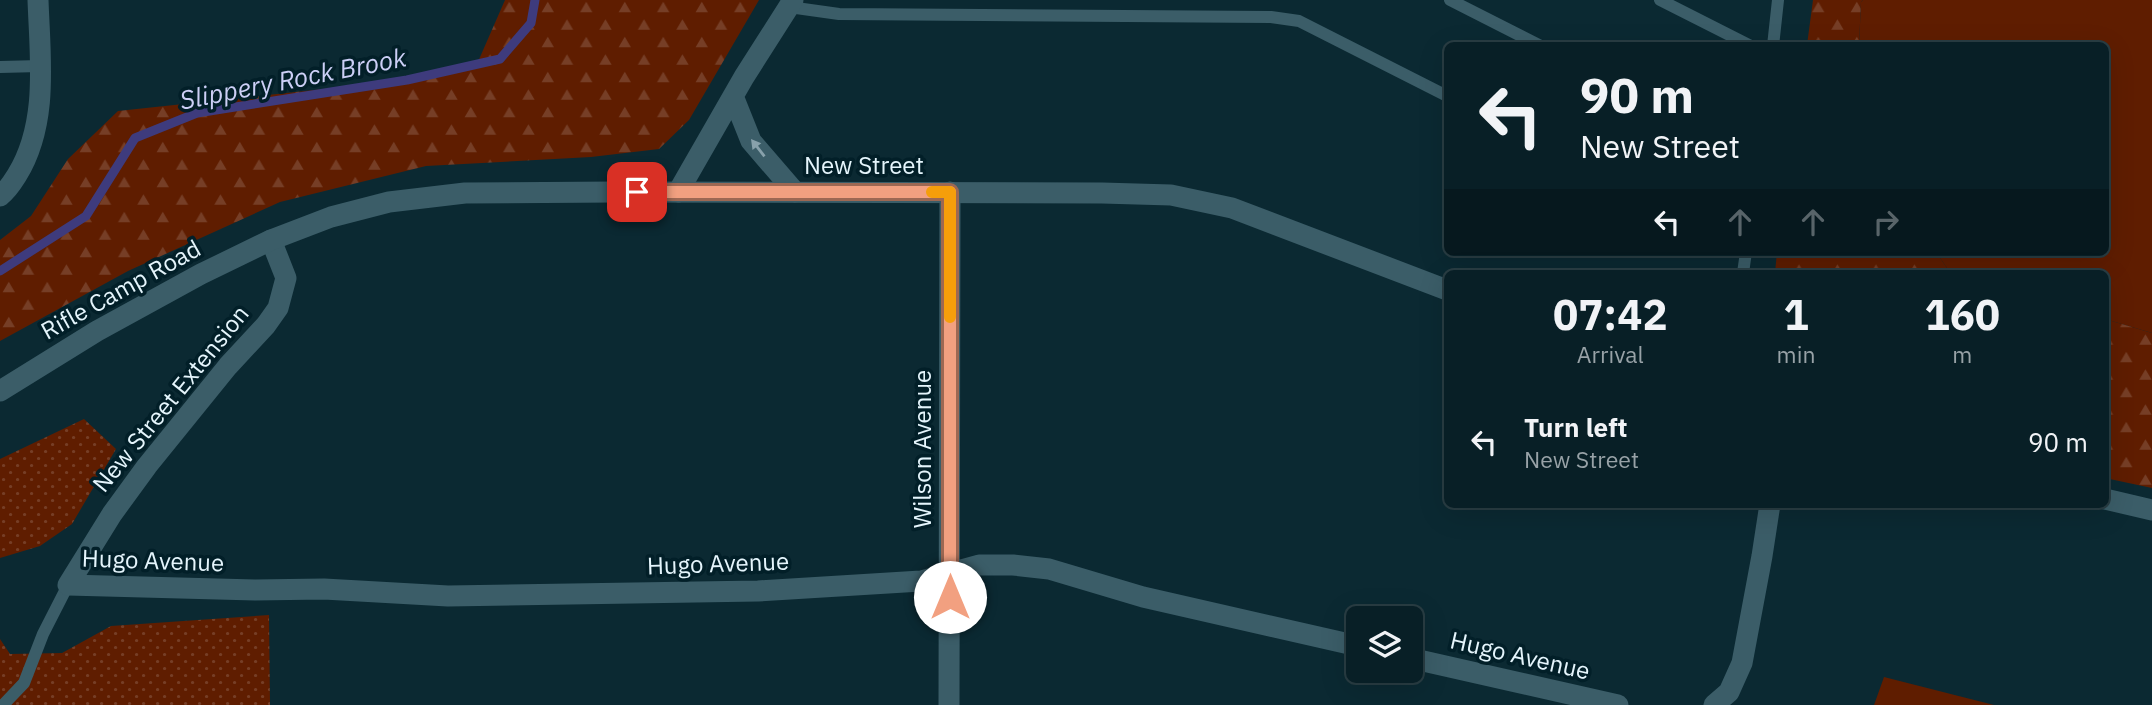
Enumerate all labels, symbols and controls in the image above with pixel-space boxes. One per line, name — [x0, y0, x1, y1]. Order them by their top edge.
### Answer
water label: Slippery Rock Brook — [177, 39, 409, 117]
text: 90 m — [1580, 63, 1694, 126]
icon: left — [1465, 70, 1556, 161]
text: New Street — [1580, 125, 1740, 167]
one-way arrow — [750, 139, 765, 157]
street label: New Street — [804, 149, 924, 181]
pin — [607, 162, 667, 222]
icon: arrive — [618, 173, 656, 211]
icon: left — [1648, 203, 1686, 241]
icon: ahead — [1721, 203, 1759, 241]
icon: ahead — [1794, 203, 1832, 241]
icon: right — [1867, 203, 1905, 241]
street label: Rifle Camp Road — [35, 232, 206, 346]
text: 07:42 — [1553, 287, 1668, 342]
text: 1 — [1783, 287, 1809, 342]
text: 160 — [1924, 287, 2000, 342]
street label: New Street Extension — [85, 298, 256, 498]
text: Arrival — [1577, 339, 1644, 369]
text: min — [1777, 339, 1815, 369]
text: m — [1952, 339, 1972, 369]
street label: Wilson Avenue — [906, 370, 938, 528]
text: Turn left — [1524, 410, 1627, 444]
icon: left — [1465, 423, 1503, 461]
text: 90 m — [2028, 425, 2088, 459]
text: New Street — [1524, 444, 1639, 474]
street label: Hugo Avenue — [81, 542, 225, 578]
street label: Hugo Avenue — [646, 545, 790, 581]
position arrow — [913, 560, 987, 634]
map controls — [1346, 606, 1423, 683]
button: layers — [1346, 606, 1423, 683]
street label: Hugo Avenue — [1447, 623, 1593, 687]

